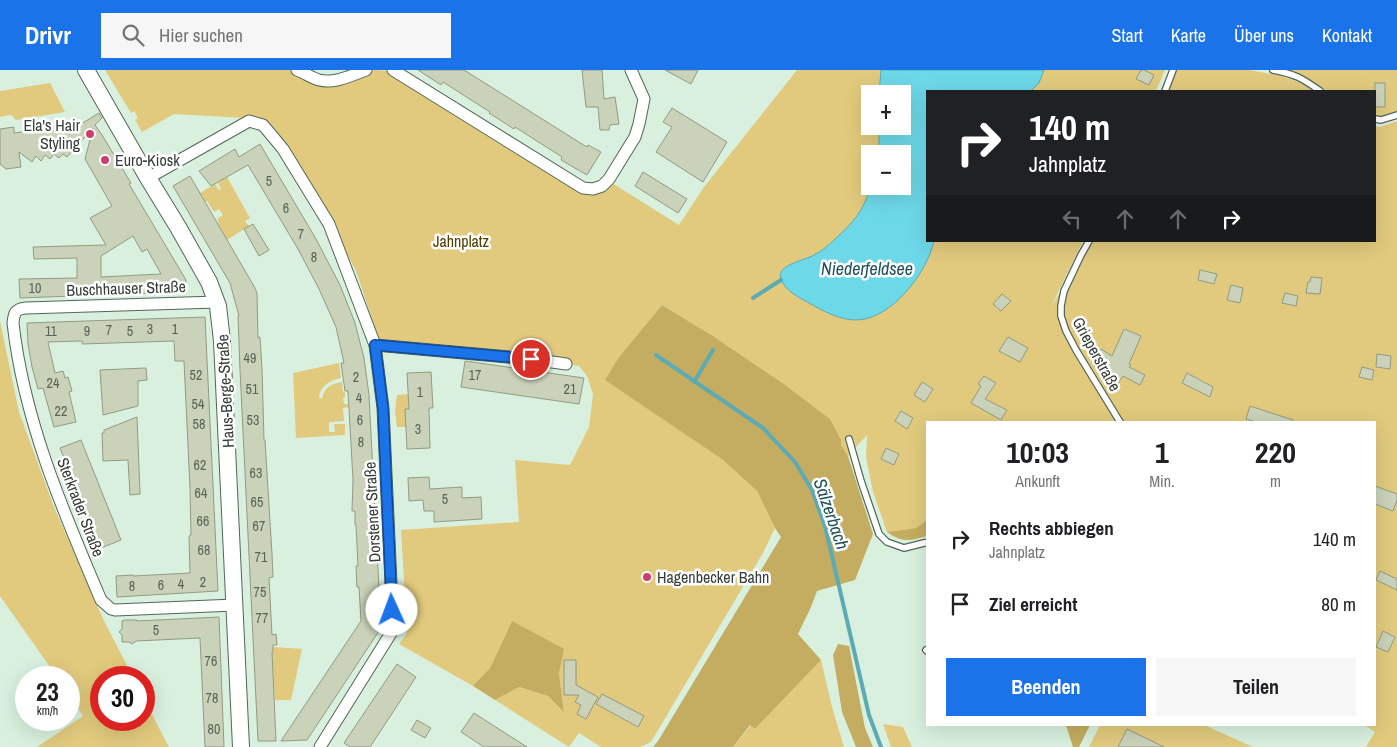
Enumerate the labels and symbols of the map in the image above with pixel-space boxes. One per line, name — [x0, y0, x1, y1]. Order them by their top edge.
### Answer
place label: Ela's Hair Styling — [24, 114, 81, 154]
marker: Ela's Hair Styling — [84, 128, 96, 140]
place label: Euro-Kiosk — [115, 149, 180, 171]
marker: Euro-Kiosk — [99, 154, 111, 166]
house number: 5 — [266, 172, 272, 190]
house number: 6 — [283, 199, 289, 217]
house number: 7 — [298, 225, 304, 243]
park label: Jahnplatz — [433, 230, 490, 252]
house number: 8 — [311, 248, 317, 266]
water label: Niederfeldsee — [821, 256, 913, 281]
street label: Buschhauser Straße — [66, 275, 186, 301]
house number: 10 — [29, 279, 41, 297]
street label: Grieperstraße — [1068, 313, 1126, 395]
house number: 3 — [147, 320, 153, 338]
house number: 1 — [172, 320, 179, 338]
house number: 7 — [106, 321, 112, 339]
house number: 11 — [45, 322, 58, 340]
house number: 9 — [84, 322, 90, 340]
house number: 5 — [127, 322, 133, 340]
street label: Haus-Berge-Straße — [211, 334, 239, 448]
pin — [510, 338, 552, 380]
house number: 49 — [244, 349, 256, 367]
house number: 52 — [190, 366, 202, 384]
house number: 17 — [469, 366, 481, 384]
house number: 2 — [353, 368, 359, 386]
house number: 24 — [47, 374, 60, 392]
house number: 51 — [246, 380, 259, 398]
house number: 21 — [564, 380, 577, 398]
house number: 1 — [417, 383, 424, 401]
house number: 4 — [356, 389, 363, 407]
house number: 54 — [192, 395, 205, 413]
house number: 22 — [55, 402, 67, 420]
house number: 53 — [247, 411, 259, 429]
house number: 6 — [357, 411, 363, 429]
house number: 58 — [193, 415, 205, 433]
house number: 3 — [415, 420, 421, 438]
house number: 8 — [358, 433, 364, 451]
street label: Sterkrader Straße — [52, 454, 110, 560]
house number: 62 — [194, 456, 206, 474]
street label: Dorstener Straße — [358, 461, 386, 563]
house number: 63 — [250, 464, 262, 482]
water label: Sälzerbach — [808, 475, 855, 553]
house number: 64 — [195, 484, 208, 502]
house number: 5 — [442, 490, 448, 508]
house number: 65 — [251, 493, 263, 511]
house number: 66 — [197, 512, 209, 530]
house number: 67 — [253, 517, 265, 535]
house number: 68 — [198, 541, 210, 559]
house number: 71 — [255, 548, 268, 566]
place label: Hagenbecker Bahn — [657, 566, 769, 588]
marker: Hagenbecker Bahn — [641, 571, 653, 583]
house number: 2 — [200, 573, 206, 591]
house number: 4 — [178, 575, 185, 593]
house number: 6 — [158, 576, 164, 594]
house number: 8 — [129, 577, 135, 595]
house number: 75 — [254, 583, 266, 601]
position arrow — [365, 583, 417, 635]
house number: 77 — [256, 609, 268, 627]
house number: 5 — [153, 621, 159, 639]
house number: 76 — [205, 652, 217, 670]
speed limit sign: 30 — [90, 666, 155, 731]
house number: 78 — [206, 689, 218, 707]
house number: 80 — [208, 720, 220, 738]

